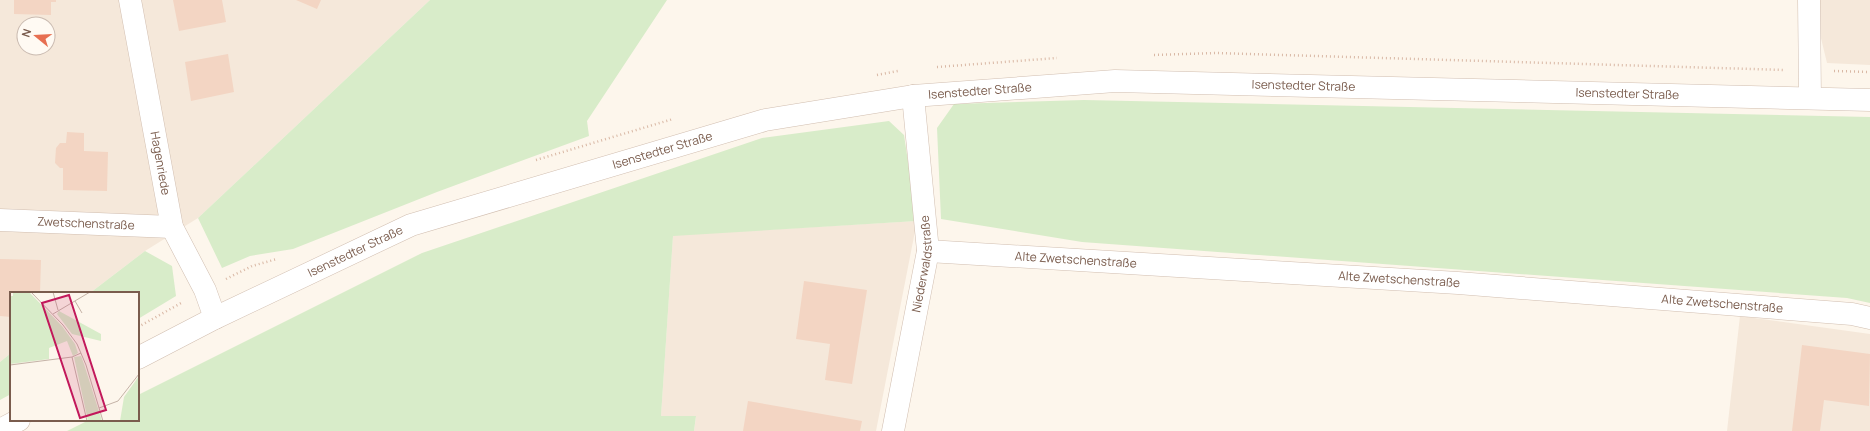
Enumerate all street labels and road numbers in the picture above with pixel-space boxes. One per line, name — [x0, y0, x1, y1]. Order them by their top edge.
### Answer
street label: Isenstedter Straße — [1251, 75, 1356, 95]
street label: Isenstedter Straße — [928, 78, 1032, 103]
street label: Isenstedter Straße — [1575, 84, 1679, 103]
street label: Isenstedter Straße — [610, 127, 714, 173]
street label: Hagenriede — [146, 130, 175, 196]
street label: Zwetschenstraße — [37, 213, 135, 233]
street label: Niederwaldstraße — [907, 215, 936, 314]
street label: Isenstedter Straße — [305, 221, 405, 281]
street label: Alte Zwetschenstraße — [1014, 247, 1137, 272]
street label: Alte Zwetschenstraße — [1338, 267, 1461, 291]
street label: Alte Zwetschenstraße — [1661, 290, 1784, 317]

